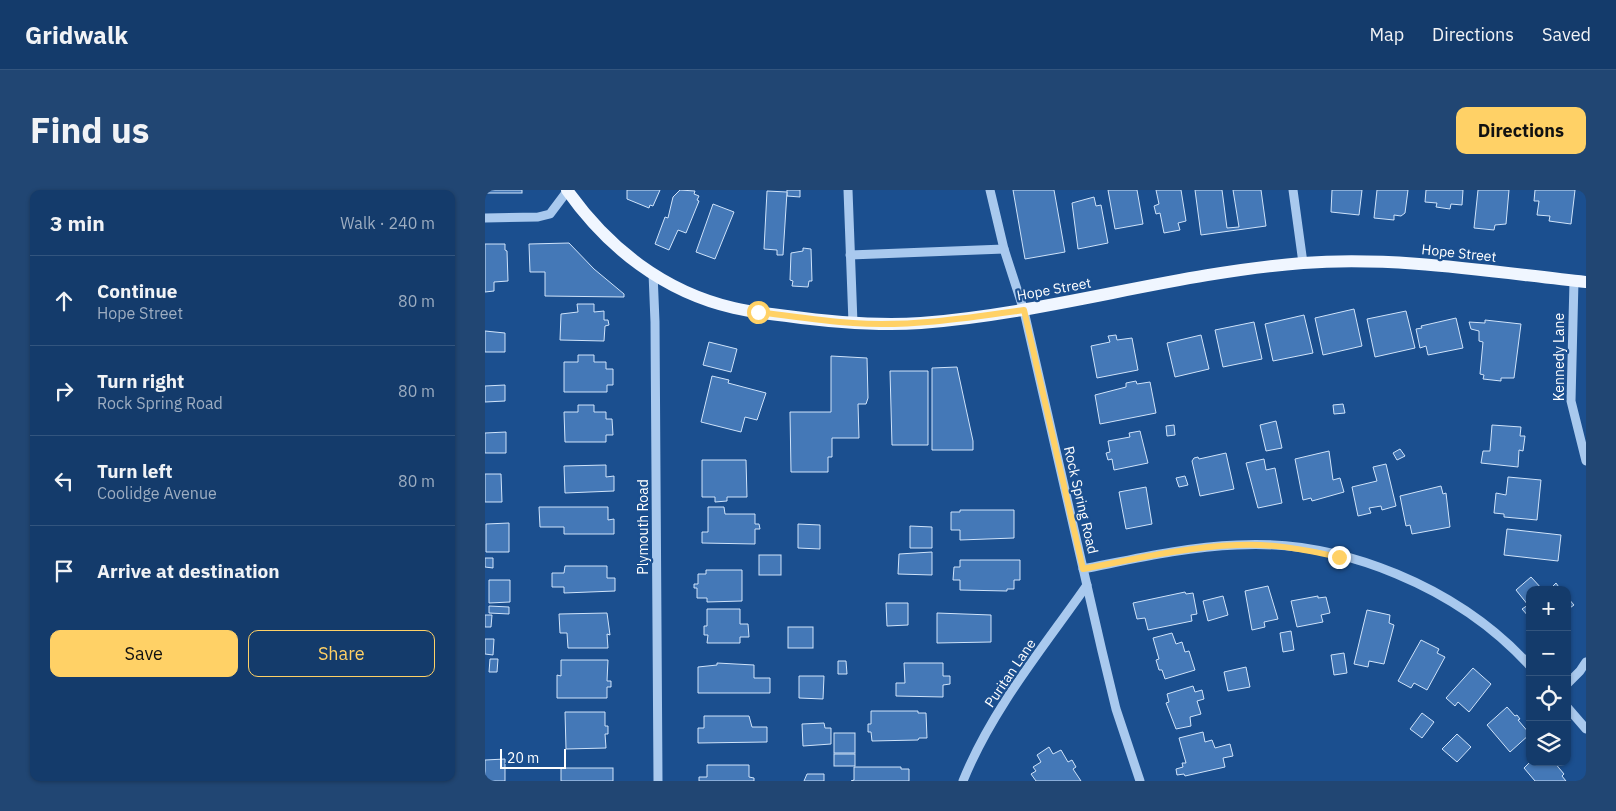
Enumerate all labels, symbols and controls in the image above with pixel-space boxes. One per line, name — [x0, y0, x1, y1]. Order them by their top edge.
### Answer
text: Gridwalk — [25, 19, 128, 51]
text: Map — [1369, 23, 1404, 46]
text: Directions — [1432, 23, 1514, 46]
text: Saved — [1542, 23, 1591, 46]
text: Find us — [30, 107, 149, 153]
button: Directions — [1456, 107, 1586, 154]
text: 3 min — [50, 209, 105, 237]
text: Walk · 240 m — [340, 213, 435, 233]
street label: Hope Street — [1421, 240, 1497, 266]
street label: Hope Street — [1015, 274, 1093, 304]
text: Continue — [97, 279, 177, 303]
icon: ahead — [50, 287, 78, 315]
text: 80 m — [398, 291, 435, 311]
route start — [747, 301, 770, 324]
text: Hope Street — [97, 303, 183, 323]
street label: Kennedy Lane — [1550, 313, 1568, 401]
text: Turn right — [97, 369, 184, 393]
icon: right — [50, 377, 78, 405]
text: 80 m — [398, 381, 435, 401]
text: Rock Spring Road — [97, 393, 223, 413]
street label: Rock Spring Road — [1060, 444, 1102, 556]
text: Turn left — [97, 459, 173, 483]
icon: left — [50, 467, 78, 495]
text: 80 m — [398, 471, 435, 491]
street label: Plymouth Road — [634, 479, 652, 575]
text: Coolidge Avenue — [97, 483, 217, 503]
route end — [1328, 546, 1351, 569]
icon: arrive — [50, 557, 78, 585]
text: Arrive at destination — [97, 559, 280, 583]
map controls — [1526, 586, 1571, 766]
button: + — [1526, 586, 1571, 631]
button: Save — [50, 630, 238, 677]
button: Share — [248, 630, 435, 677]
button: − — [1526, 631, 1571, 676]
street label: Puritan Lane — [980, 635, 1040, 711]
button: locate — [1526, 676, 1571, 721]
button: layers — [1526, 721, 1571, 766]
scale bar — [500, 746, 566, 769]
text: 20 m — [507, 749, 539, 767]

